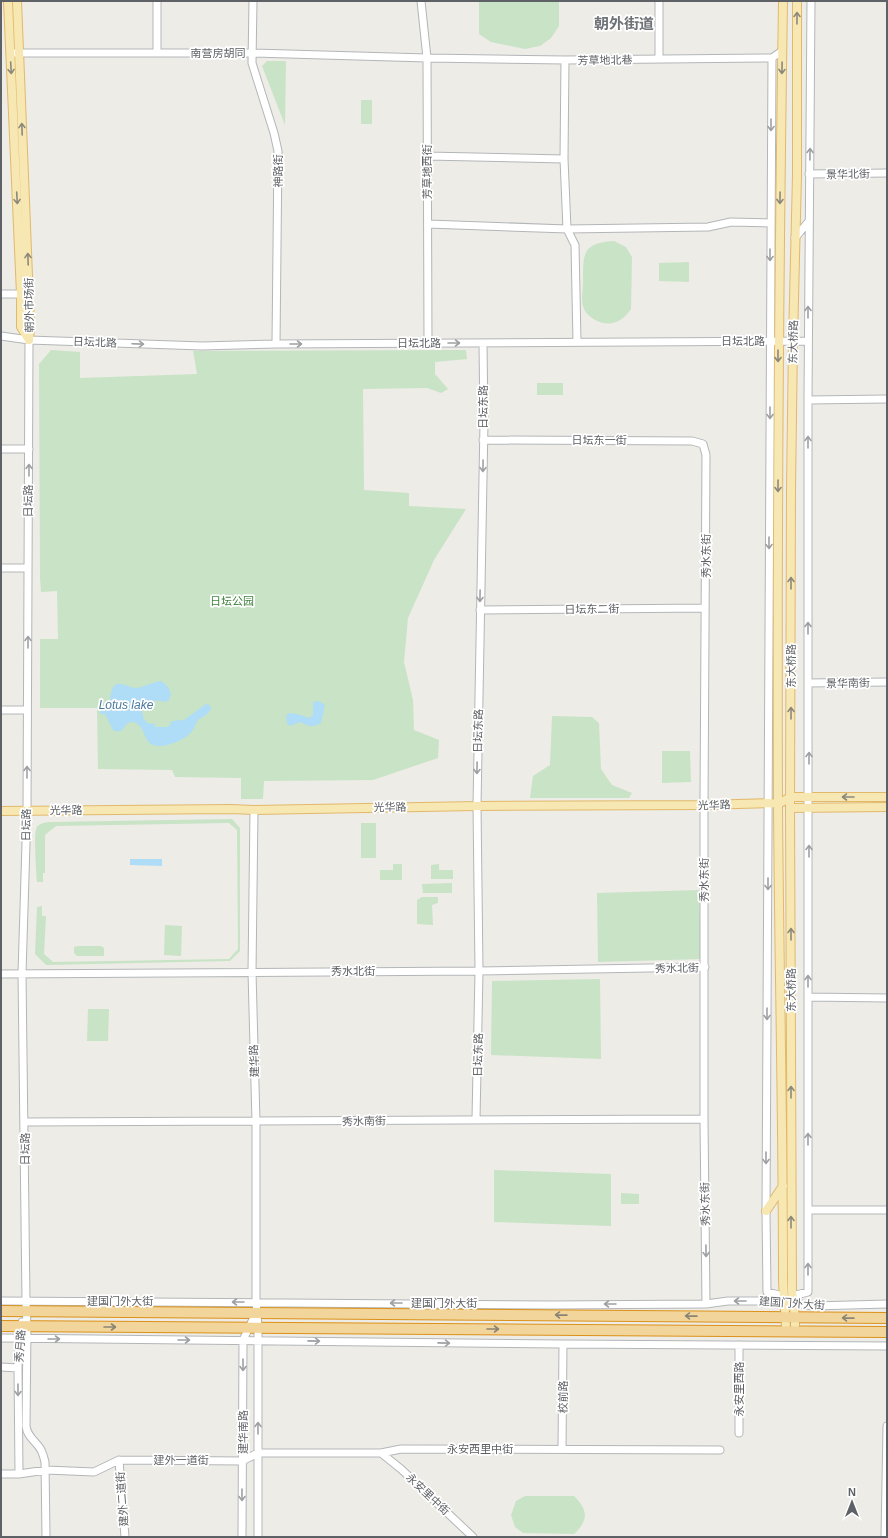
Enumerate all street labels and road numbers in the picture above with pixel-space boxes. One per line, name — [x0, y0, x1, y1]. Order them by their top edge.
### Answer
street label: 南营房胡同 — [191, 47, 246, 59]
street label: 芳草地北巷 — [577, 54, 633, 66]
street label: 芳草地西街 — [421, 145, 433, 200]
street label: 神路街 — [272, 155, 284, 188]
street label: 景华北街 — [826, 168, 870, 180]
street label: 朝外市场街 — [23, 277, 35, 333]
street label: 东大桥路 — [787, 320, 799, 364]
street label: 日坛北路 — [73, 335, 117, 349]
street label: 日坛北路 — [721, 335, 765, 347]
street label: 日坛北路 — [397, 337, 441, 349]
street label: 日坛东路 — [477, 385, 489, 429]
street label: 日坛东一街 — [572, 434, 627, 446]
street label: 日坛路 — [22, 485, 34, 518]
street label: 秀水东街 — [700, 534, 712, 578]
street label: 日坛东二街 — [564, 603, 620, 615]
street label: 东大桥路 — [785, 644, 797, 688]
street label: 景华南街 — [826, 677, 870, 689]
street label: 日坛东路 — [472, 709, 484, 753]
street label: 光华路 — [697, 798, 731, 812]
street label: 光华路 — [373, 801, 407, 813]
street label: 光华路 — [50, 804, 83, 816]
street label: 日坛路 — [20, 808, 32, 842]
street label: 秀水东街 — [698, 858, 710, 902]
street label: 秀水北街 — [655, 962, 699, 974]
street label: 秀水北街 — [331, 965, 375, 977]
street label: 东大桥路 — [785, 968, 797, 1012]
street label: 日坛东路 — [472, 1033, 484, 1077]
street label: 建华路 — [247, 1044, 261, 1078]
street label: 秀水南街 — [342, 1115, 386, 1127]
street label: 日坛路 — [19, 1133, 31, 1166]
street label: 秀水东街 — [699, 1182, 711, 1226]
street label: 建国门外大街 — [87, 1295, 153, 1307]
street label: 建国门外大街 — [759, 1295, 825, 1311]
street label: 建国门外大街 — [411, 1297, 477, 1309]
street label: 秀月路 — [13, 1329, 27, 1363]
street label: 永安里西路 — [733, 1362, 745, 1417]
street label: 校前路 — [557, 1380, 569, 1414]
street label: 建华南路 — [237, 1410, 249, 1454]
street label: 永安西里中街 — [447, 1443, 513, 1455]
street label: 建外一道街 — [154, 1454, 209, 1466]
street label: 建外二道街 — [114, 1471, 130, 1527]
street label: 永安里中街 — [404, 1471, 452, 1517]

